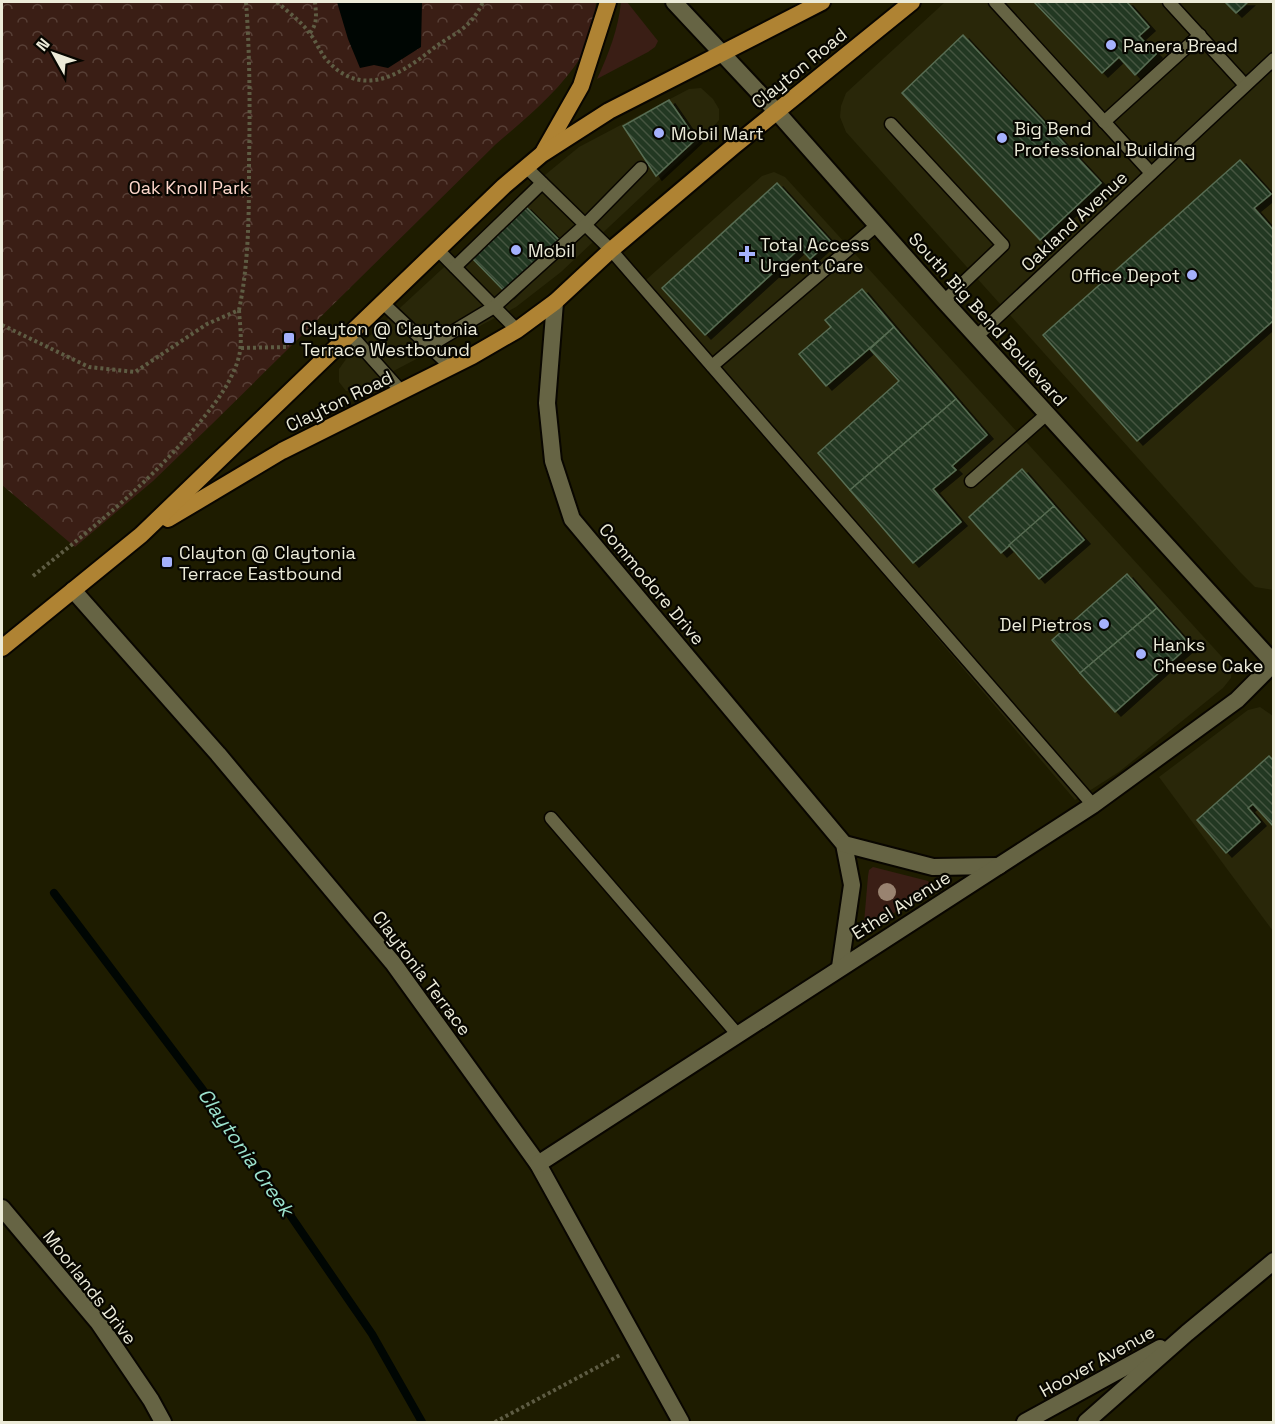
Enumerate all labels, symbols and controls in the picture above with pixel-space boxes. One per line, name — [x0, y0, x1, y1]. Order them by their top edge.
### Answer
street label: Clayton Road — [747, 23, 851, 113]
north arrow — [24, 24, 84, 84]
text: N — [31, 34, 54, 56]
place label: Panera Bread — [1123, 34, 1238, 57]
marker: Panera Bread — [1104, 38, 1118, 52]
place label: Big Bend Professional Building — [1014, 117, 1196, 161]
place label: Mobil Mart — [671, 122, 764, 145]
marker: Mobil Mart — [652, 126, 666, 140]
marker: Big Bend Professional Building — [995, 131, 1009, 145]
street label: Oakland Avenue — [1016, 166, 1132, 276]
park label: Oak Knoll Park — [129, 176, 250, 199]
street label: South Big Bend Boulevard — [904, 227, 1072, 411]
place label: Total Access Urgent Care — [760, 233, 869, 277]
place label: Mobil — [528, 239, 575, 262]
marker: Mobil — [509, 243, 523, 257]
marker: Total Access Urgent Care — [738, 245, 756, 263]
place label: Office Depot — [1071, 264, 1180, 287]
marker: Office Depot — [1185, 268, 1199, 282]
place label: Clayton @ Claytonia Terrace Westbound — [301, 317, 478, 361]
marker: Clayton @ Claytonia Terrace Westbound — [282, 331, 296, 345]
street label: Clayton Road — [282, 365, 396, 437]
street label: Commodore Drive — [594, 518, 710, 650]
place label: Clayton @ Claytonia Terrace Eastbound — [179, 541, 356, 585]
marker: Clayton @ Claytonia Terrace Eastbound — [160, 555, 174, 569]
place label: Del Pietros — [999, 613, 1092, 636]
marker: Del Pietros — [1097, 617, 1111, 631]
place label: Hanks Cheese Cake — [1153, 633, 1263, 677]
marker: Hanks Cheese Cake — [1134, 647, 1148, 661]
street label: Ethel Avenue — [847, 865, 955, 945]
street label: Claytonia Terrace — [368, 906, 476, 1040]
water label: Claytonia Creek — [192, 1083, 301, 1223]
street label: Moorlands Drive — [38, 1225, 142, 1349]
street label: Hoover Avenue — [1035, 1320, 1159, 1402]

